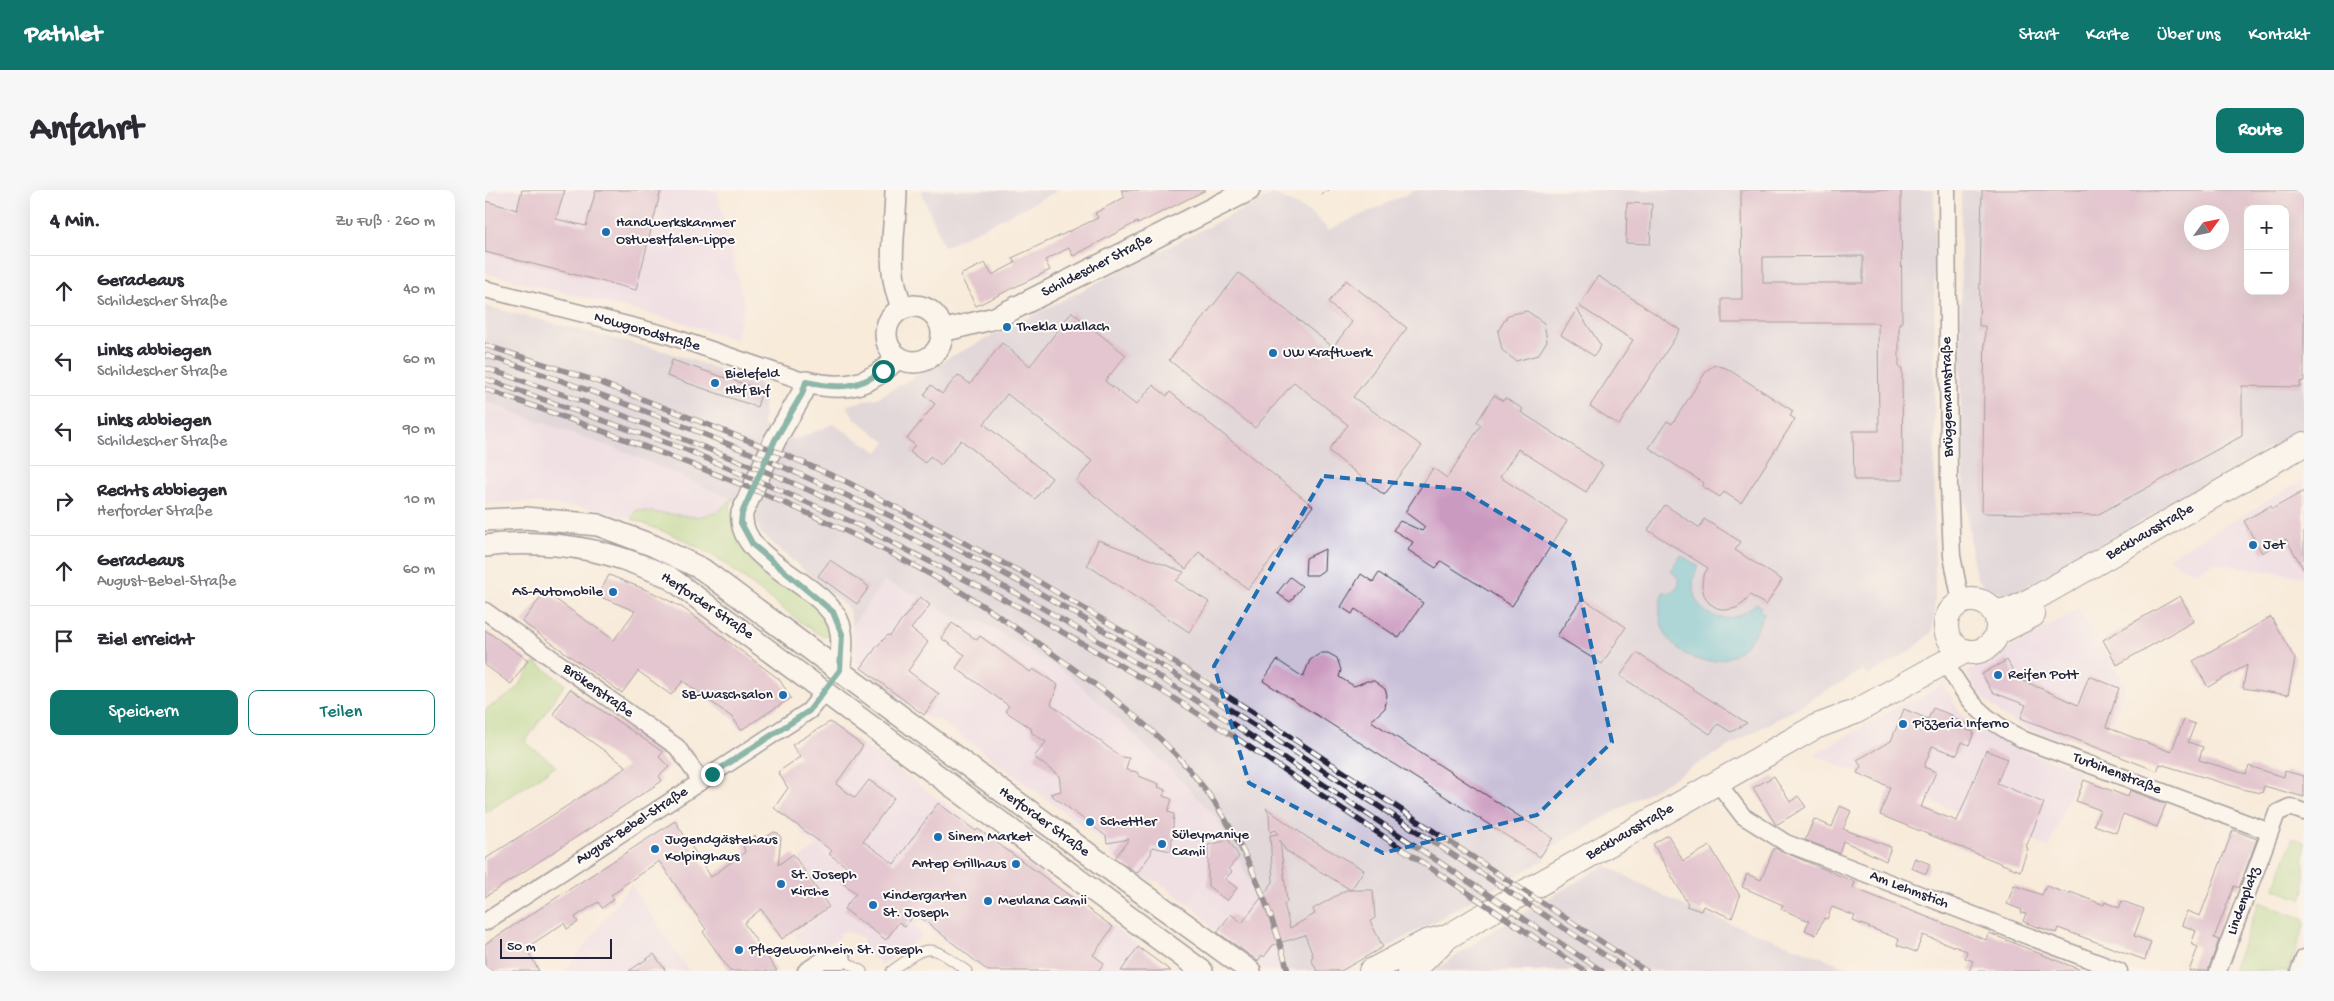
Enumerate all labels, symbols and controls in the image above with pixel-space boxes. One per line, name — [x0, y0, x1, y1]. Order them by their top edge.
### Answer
text: Pathlet — [25, 21, 102, 50]
text: Start — [2019, 25, 2058, 46]
text: Karte — [2086, 25, 2129, 46]
text: Über uns — [2157, 25, 2220, 46]
text: Kontakt — [2248, 25, 2309, 46]
button: Route — [2216, 108, 2304, 153]
text: Anfahrt — [30, 110, 143, 151]
north arrow — [2184, 205, 2229, 250]
map controls — [2244, 205, 2289, 295]
button: + — [2244, 205, 2289, 250]
text: 4 Min. — [50, 210, 101, 235]
text: Zu Fuß · 260 m — [335, 213, 435, 232]
place label: Handwerkskammer Ostwestfalen-Lippe — [616, 214, 737, 249]
marker: Handwerkskammer Ostwestfalen-Lippe — [600, 226, 612, 238]
street label: Schildescher Straße — [1039, 230, 1156, 302]
button: − — [2244, 250, 2289, 295]
text: Geradeaus — [97, 270, 183, 293]
icon: ahead — [50, 277, 78, 305]
text: 40 m — [403, 281, 435, 300]
text: Schildescher Straße — [97, 293, 227, 312]
street label: Nowgorodstraße — [592, 308, 702, 356]
place label: Thekla Wallach — [1016, 318, 1110, 336]
marker: Thekla Wallach — [1001, 321, 1013, 333]
street label: Brüggemannstraße — [1938, 336, 1958, 458]
text: Links abbiegen — [97, 340, 211, 363]
place label: UW Kraftwerk — [1283, 344, 1373, 362]
icon: left — [50, 347, 78, 375]
marker: UW Kraftwerk — [1267, 347, 1279, 359]
text: 60 m — [403, 351, 435, 370]
route start — [872, 360, 895, 383]
text: Schildescher Straße — [97, 363, 227, 382]
place label: Bielefeld Hbf Bhf — [724, 365, 780, 400]
marker: Bielefeld Hbf Bhf — [709, 377, 721, 389]
text: Links abbiegen — [97, 410, 211, 433]
icon: left — [50, 417, 78, 445]
text: 90 m — [403, 421, 435, 440]
text: Schildescher Straße — [97, 433, 227, 452]
text: Rechts abbiegen — [97, 480, 227, 503]
icon: right — [50, 487, 78, 515]
text: 10 m — [404, 491, 435, 510]
street label: Beckhausstraße — [2102, 500, 2197, 565]
text: Herforder Straße — [97, 503, 213, 522]
place label: Jet — [2263, 536, 2287, 554]
marker: Jet — [2247, 539, 2259, 551]
text: Geradeaus — [97, 550, 183, 573]
icon: ahead — [50, 557, 78, 585]
text: 60 m — [403, 561, 435, 580]
street label: Herforder Straße — [657, 568, 757, 644]
text: August-Bebel-Straße — [97, 573, 236, 592]
place label: AS-Automobile — [512, 583, 603, 601]
marker: AS-Automobile — [607, 586, 619, 598]
icon: arrive — [50, 627, 78, 655]
text: Ziel erreicht — [97, 629, 194, 652]
street label: Brökerstraße — [558, 659, 637, 722]
place label: Reifen Pott — [2008, 666, 2080, 684]
marker: Reifen Pott — [1992, 669, 2004, 681]
place label: SB-Waschsalon — [682, 686, 773, 704]
marker: SB-Waschsalon — [777, 689, 789, 701]
button: Speichern — [50, 690, 238, 735]
button: Teilen — [248, 690, 435, 735]
place label: Pizzeria Inferno — [1912, 715, 2009, 733]
marker: Pizzeria Inferno — [1897, 718, 1909, 730]
street label: Turbinenstraße — [2069, 748, 2164, 799]
route end — [701, 763, 724, 786]
street label: August-Bebel-Straße — [572, 783, 692, 869]
street label: Herforder Straße — [995, 783, 1093, 861]
street label: Beckhausstraße — [1582, 800, 1677, 865]
place label: Schettler — [1100, 813, 1158, 831]
marker: Schettler — [1084, 816, 1096, 828]
place label: Süleymaniye Camii — [1172, 826, 1249, 861]
place label: Sinem Market — [948, 828, 1034, 846]
place label: Jugendgästehaus Kolpinghaus — [665, 831, 778, 866]
marker: Sinem Market — [932, 831, 944, 843]
marker: Süleymaniye Camii — [1156, 838, 1168, 850]
marker: Jugendgästehaus Kolpinghaus — [649, 843, 661, 855]
place label: Antep Grillhaus — [912, 855, 1006, 873]
marker: Antep Grillhaus — [1010, 858, 1022, 870]
street label: Lindenplatz — [2223, 864, 2265, 938]
place label: St. Joseph Kirche — [791, 866, 857, 901]
street label: Am Lehmstich — [1867, 867, 1951, 913]
marker: St. Joseph Kirche — [775, 878, 787, 890]
place label: Kindergarten St. Joseph — [883, 887, 967, 922]
place label: Mevlana Camii — [998, 892, 1087, 910]
marker: Mevlana Camii — [982, 895, 994, 907]
marker: Kindergarten St. Joseph — [867, 899, 879, 911]
scale bar — [500, 936, 613, 959]
text: 50 m — [507, 939, 536, 956]
place label: Pflegewohnheim St. Joseph — [748, 941, 923, 959]
marker: Pflegewohnheim St. Joseph — [733, 944, 745, 956]

